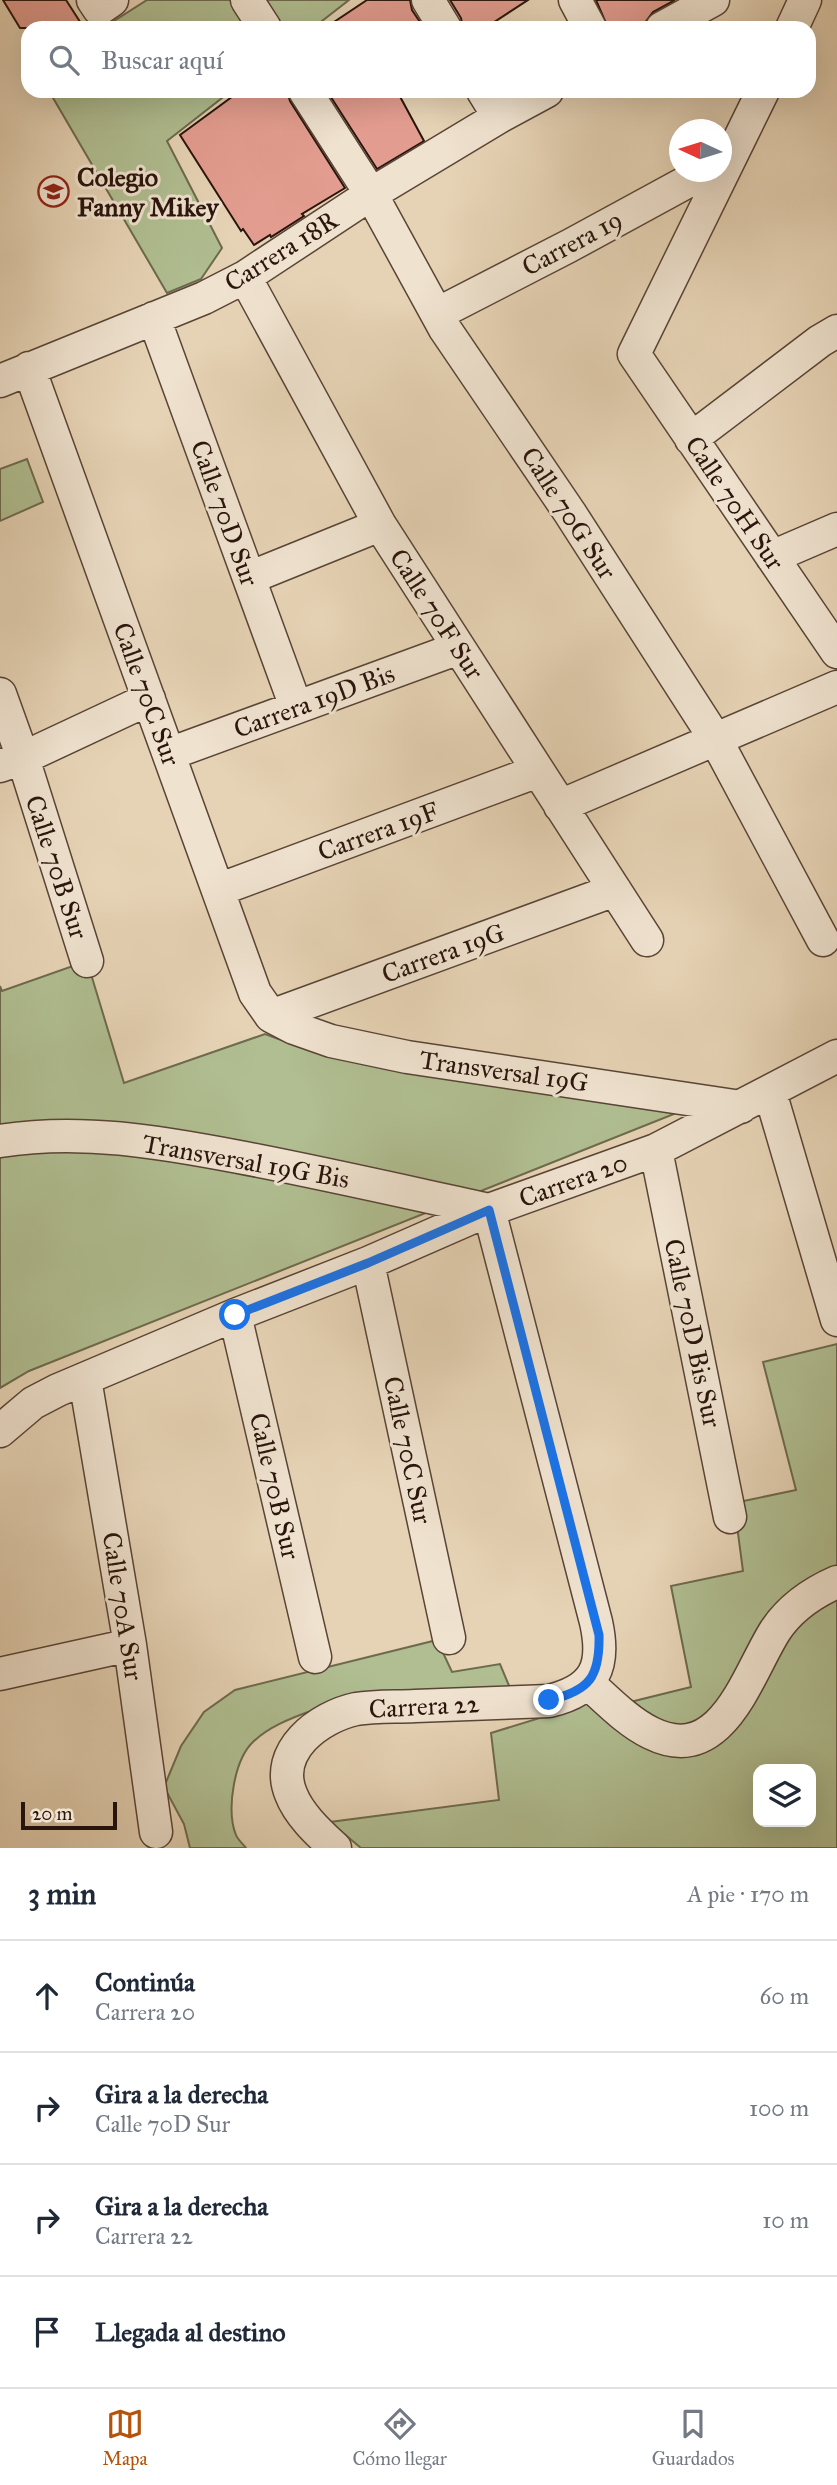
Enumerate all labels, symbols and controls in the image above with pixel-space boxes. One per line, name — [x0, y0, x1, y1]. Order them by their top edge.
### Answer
search box — [21, 21, 816, 98]
icon: search — [45, 41, 83, 79]
text: Buscar aquí — [101, 44, 223, 76]
north arrow — [669, 119, 732, 182]
place label: Colegio Fanny Mikey — [77, 161, 220, 223]
school or university icon: Colegio Fanny Mikey — [37, 175, 71, 209]
street label: Carrera 18R — [218, 203, 344, 298]
street label: Carrera 19 — [516, 203, 628, 283]
street label: Calle 70H Sur — [678, 430, 792, 576]
street label: Calle 70D Sur — [184, 436, 266, 590]
street label: Calle 70G Sur — [514, 441, 624, 585]
street label: Calle 70F Sur — [383, 543, 491, 686]
street label: Calle 70C Sur — [106, 618, 188, 770]
street label: Carrera 19D Bis — [229, 657, 399, 745]
street label: Calle 70B Sur — [19, 791, 95, 943]
street label: Carrera 19F — [313, 794, 443, 868]
street label: Carrera 19G — [377, 916, 509, 990]
street label: Transversal 19G — [417, 1043, 591, 1099]
street label: Transversal 19G Bis — [140, 1127, 352, 1195]
street label: Carrera 20 — [514, 1146, 632, 1214]
street label: Calle 70D Bis Sur — [657, 1236, 729, 1431]
route start — [219, 1299, 250, 1330]
street label: Calle 70C Sur — [377, 1373, 439, 1527]
street label: Calle 70B Sur — [243, 1410, 307, 1563]
street label: Calle 70A Sur — [95, 1530, 151, 1683]
route end — [533, 1684, 564, 1715]
street label: Carrera 22 — [368, 1687, 480, 1725]
map controls — [753, 1764, 816, 1827]
button: layers — [753, 1764, 816, 1827]
scale bar — [21, 1799, 117, 1831]
text: 20 m — [32, 1802, 73, 1825]
text: 3 min — [28, 1876, 96, 1912]
text: A pie · 170 m — [687, 1880, 809, 1908]
text: Continúa — [95, 1966, 195, 1998]
icon: ahead — [28, 1977, 66, 2015]
text: 60 m — [760, 1982, 809, 2010]
text: Carrera 20 — [95, 1998, 195, 2026]
text: Gira a la derecha — [95, 2078, 268, 2110]
icon: right — [28, 2089, 66, 2127]
text: 100 m — [749, 2094, 809, 2122]
text: Calle 70D Sur — [95, 2110, 230, 2138]
text: Gira a la derecha — [95, 2190, 268, 2222]
icon: right — [28, 2201, 66, 2239]
text: 10 m — [762, 2206, 809, 2234]
text: Carrera 22 — [95, 2222, 193, 2250]
icon: arrive — [28, 2313, 66, 2351]
text: Llegada al destino — [95, 2316, 286, 2348]
tab: Mapa — [102, 2405, 148, 2470]
tab: Cómo llegar — [352, 2405, 447, 2470]
tab: Guardados — [652, 2405, 735, 2470]

